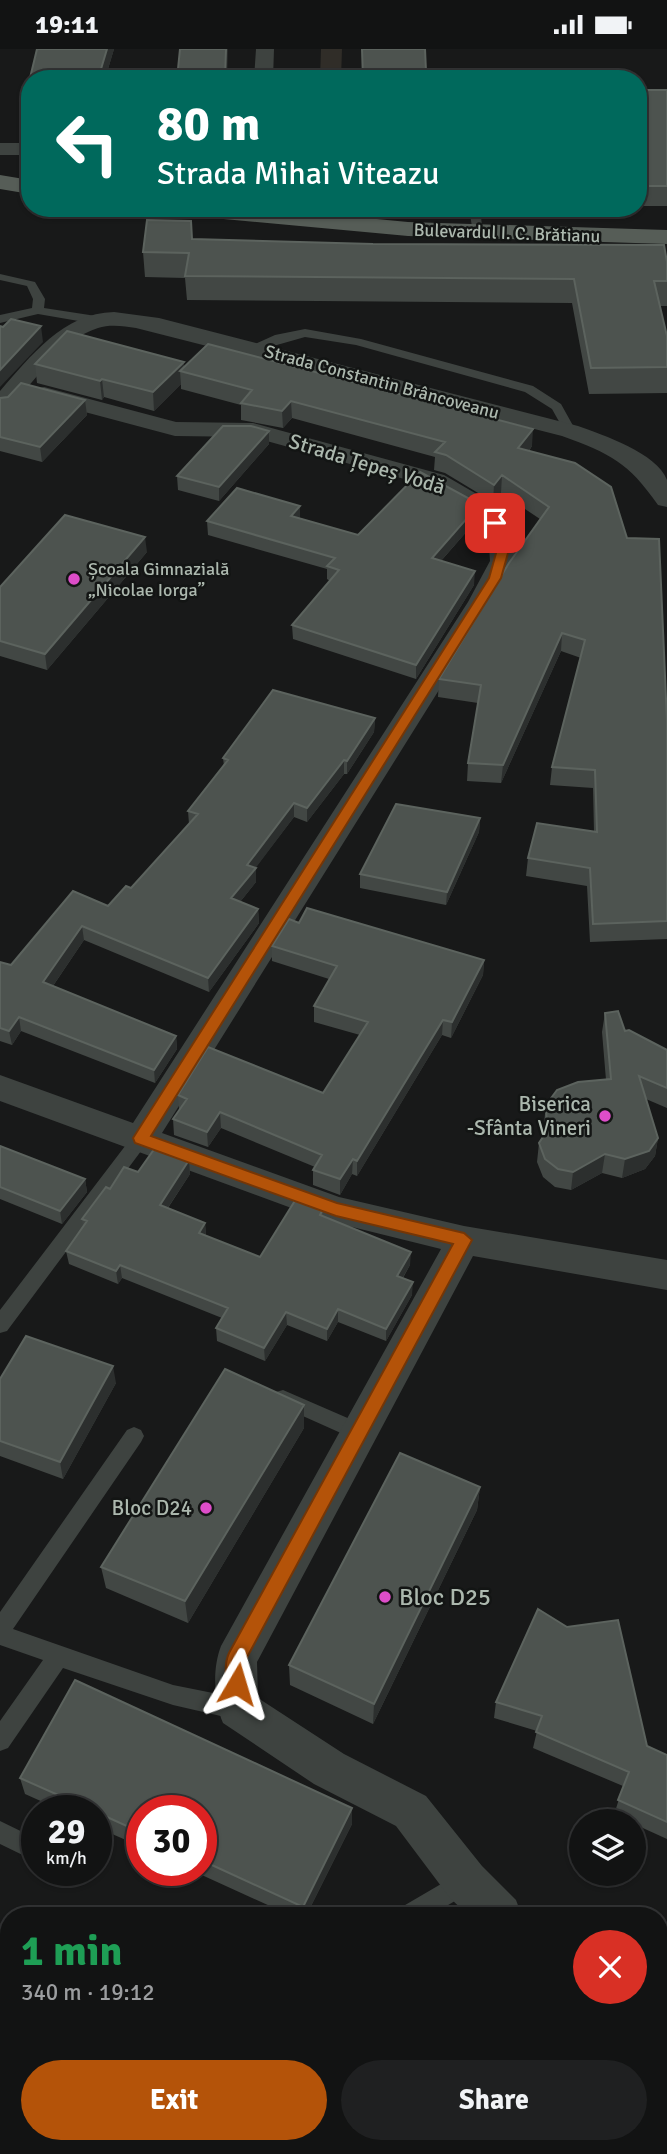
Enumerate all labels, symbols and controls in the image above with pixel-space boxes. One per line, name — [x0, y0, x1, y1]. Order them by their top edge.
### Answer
text: 19:11 — [35, 9, 99, 41]
text: 80 m — [157, 94, 260, 154]
icon: left — [42, 98, 133, 189]
text: Strada Mihai Viteazu — [157, 154, 440, 193]
street label: Bulevardul I. C. Brătianu — [413, 219, 601, 247]
street label: Strada Constantin Brâncoveanu — [262, 340, 502, 424]
street label: Strada Țepeș Vodă — [286, 428, 448, 500]
pin — [465, 493, 525, 553]
icon: arrive — [476, 504, 514, 542]
place label: Școala Gimnazială „Nicolae Iorga” — [88, 558, 230, 601]
marker: Școala Gimnazială „Nicolae Iorga” — [66, 571, 82, 587]
place label: Biserica -Sfânta Vineri — [467, 1091, 591, 1141]
marker: Biserica -Sfânta Vineri — [597, 1108, 613, 1124]
place label: Bloc D24 — [112, 1495, 192, 1521]
marker: Bloc D24 — [198, 1500, 214, 1516]
place label: Bloc D25 — [399, 1582, 491, 1612]
marker: Bloc D25 — [377, 1589, 393, 1605]
position arrow — [200, 1647, 274, 1721]
speed limit sign: 30 — [126, 1795, 217, 1886]
map controls — [569, 1809, 646, 1886]
button: layers — [569, 1809, 646, 1886]
text: 29 — [48, 1810, 85, 1853]
text: km/h — [46, 1847, 87, 1869]
text: 1 min — [21, 1926, 122, 1977]
button: close — [573, 1930, 647, 2004]
text: 340 m · 19:12 — [21, 1978, 155, 2007]
button: Exit — [21, 2060, 327, 2140]
button: Share — [341, 2060, 647, 2140]

